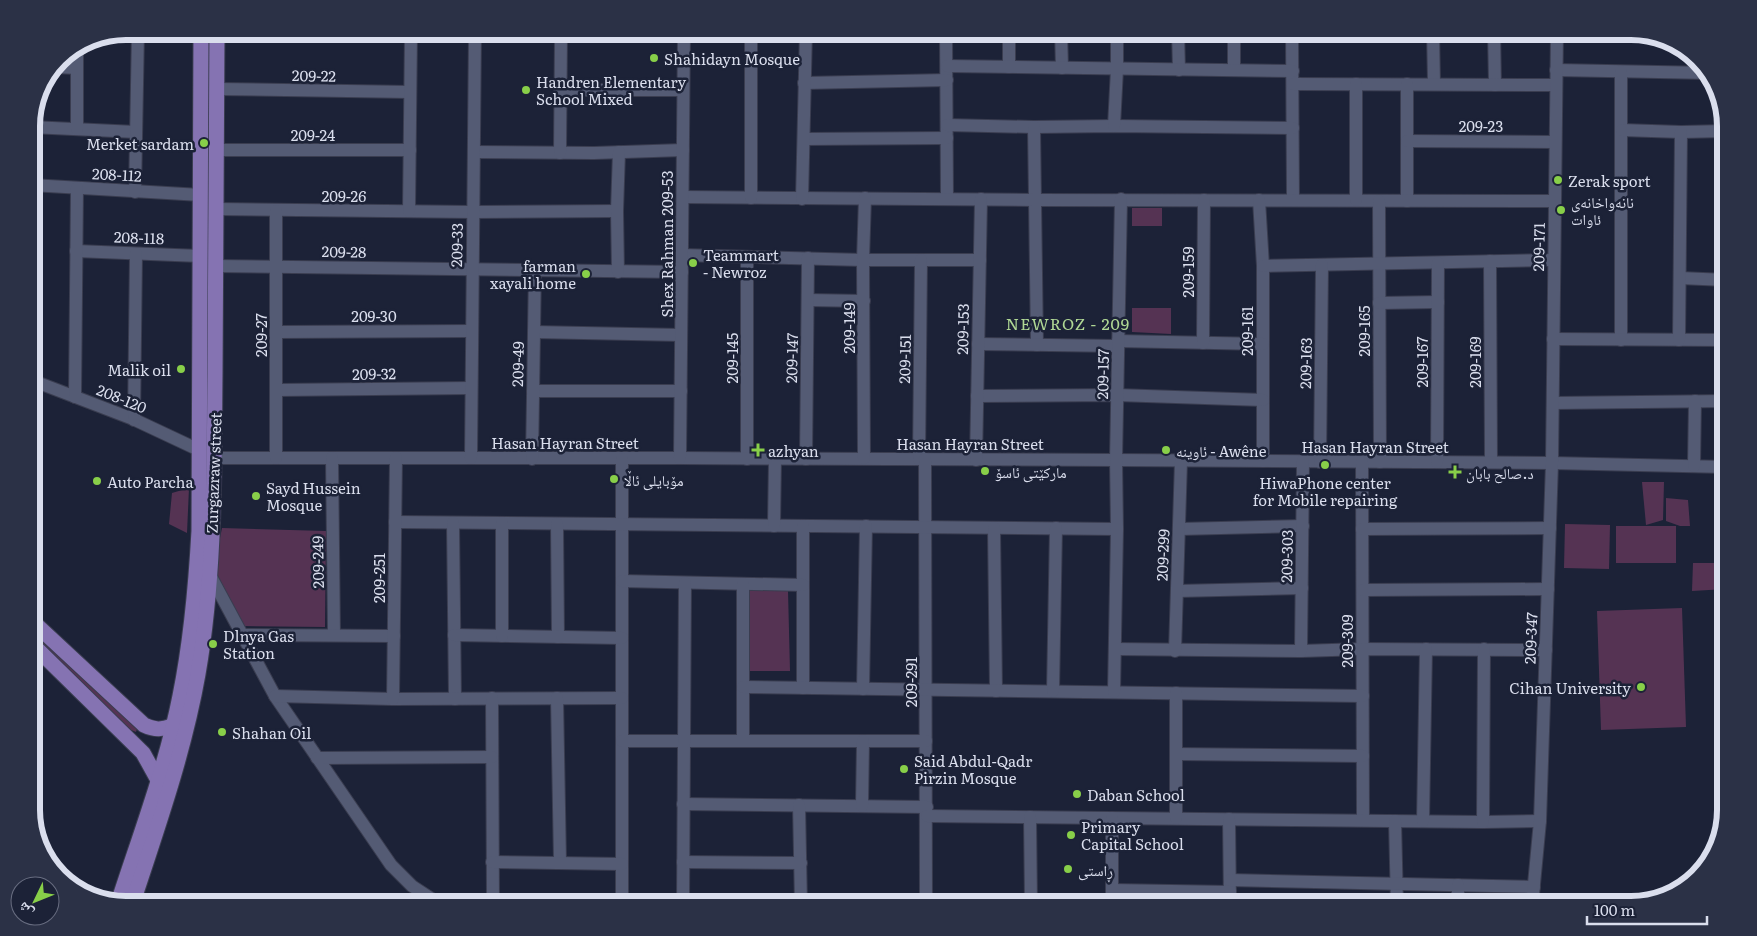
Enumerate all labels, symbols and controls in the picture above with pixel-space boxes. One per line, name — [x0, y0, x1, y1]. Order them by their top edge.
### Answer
place label: Shahidayn Mosque — [664, 47, 800, 70]
marker: Shahidayn Mosque — [648, 52, 660, 64]
street label: 209-22 — [292, 63, 337, 87]
place label: Handren Elementary School Mixed — [536, 70, 686, 110]
marker: Handren Elementary School Mixed — [520, 84, 532, 96]
street label: 209-23 — [1459, 114, 1503, 137]
street label: 209-24 — [291, 123, 335, 146]
place label: Merket sardam — [86, 132, 194, 155]
marker: Merket sardam — [198, 137, 210, 149]
street label: 208-112 — [92, 161, 143, 187]
place label: Zerak sport — [1568, 169, 1651, 192]
street label: Shex Rahman 209-53 — [655, 170, 678, 318]
marker: Zerak sport — [1552, 174, 1564, 186]
street label: 209-26 — [322, 184, 366, 207]
place label: نانەواخانەی ئاوات — [1571, 190, 1634, 230]
marker: نانەواخانەی ئاوات — [1555, 204, 1567, 216]
street label: 209-171 — [1526, 222, 1550, 272]
street label: 209-33 — [444, 223, 468, 267]
street label: 208-118 — [113, 225, 165, 249]
street label: 209-28 — [321, 239, 367, 263]
place label: Teammart - Newroz — [703, 243, 779, 283]
street label: 209-159 — [1176, 246, 1199, 298]
place label: farman xayali home — [490, 254, 576, 294]
marker: Teammart - Newroz — [687, 257, 699, 269]
marker: farman xayali home — [580, 268, 592, 280]
street label: 209-149 — [837, 302, 860, 354]
street label: 209-153 — [950, 303, 974, 355]
street label: 209-30 — [351, 304, 397, 327]
street label: 209-165 — [1352, 305, 1375, 357]
street label: 209-161 — [1235, 306, 1258, 356]
district label: NEWROZ - 209 — [1006, 311, 1130, 335]
street label: 209-27 — [249, 313, 272, 357]
street label: 209-145 — [720, 332, 743, 383]
street label: 209-147 — [779, 332, 803, 383]
street label: 209-151 — [892, 334, 916, 384]
street label: 209-167 — [1410, 336, 1433, 388]
street label: 209-169 — [1463, 336, 1486, 388]
street label: 209-163 — [1293, 337, 1317, 389]
street label: 209-49 — [505, 341, 529, 387]
street label: 209-157 — [1090, 348, 1114, 400]
place label: Malik oil — [107, 358, 171, 381]
street label: 209-32 — [352, 361, 396, 385]
marker: Malik oil — [175, 363, 187, 375]
street label: 208-120 — [93, 378, 151, 419]
street label: Zurgazraw street — [199, 412, 227, 534]
street label: Hasan Hayran Street — [491, 431, 639, 454]
street label: Hasan Hayran Street — [896, 432, 1044, 455]
street label: Hasan Hayran Street — [1301, 435, 1449, 458]
place label: azhyan — [768, 439, 819, 462]
place label: ئاوینە - Awêne — [1176, 439, 1267, 462]
marker: azhyan — [752, 444, 764, 456]
marker: ئاوینە - Awêne — [1160, 444, 1172, 456]
marker: HiwaPhone center for Mobile repairing — [1319, 459, 1331, 471]
place label: مارکێتی ئاسۆ — [995, 460, 1067, 483]
place label: د.صالح بابان — [1466, 461, 1534, 484]
marker: مارکێتی ئاسۆ — [979, 465, 991, 477]
marker: د.صالح بابان — [1448, 465, 1462, 479]
place label: مۆبایلی ئاڵا — [624, 468, 684, 491]
place label: Auto Parcha — [107, 470, 194, 493]
place label: HiwaPhone center for Mobile repairing — [1253, 471, 1398, 511]
marker: مۆبایلی ئاڵا — [608, 473, 620, 485]
marker: Auto Parcha — [91, 475, 103, 487]
place label: Sayd Hussein Mosque — [266, 476, 361, 516]
marker: Sayd Hussein Mosque — [250, 490, 262, 502]
street label: 209-299 — [1150, 528, 1174, 581]
street label: 209-303 — [1274, 529, 1298, 583]
street label: 209-249 — [305, 535, 329, 588]
street label: 209-251 — [367, 553, 390, 603]
street label: 209-347 — [1518, 611, 1542, 664]
street label: 209-309 — [1335, 614, 1358, 668]
place label: Dlnya Gas Station — [223, 624, 294, 664]
marker: Dlnya Gas Station — [207, 638, 219, 650]
street label: 209-291 — [899, 657, 922, 707]
place label: Cihan University — [1509, 676, 1631, 699]
marker: Cihan University — [1635, 681, 1647, 693]
place label: Shahan Oil — [232, 721, 311, 744]
marker: Shahan Oil — [216, 726, 228, 738]
place label: Said Abdul-Qadr Pirzin Mosque — [914, 749, 1032, 789]
marker: Said Abdul-Qadr Pirzin Mosque — [898, 763, 910, 775]
place label: Daban School — [1087, 783, 1185, 806]
marker: Daban School — [1071, 788, 1083, 800]
place label: Primary Capital School — [1081, 815, 1184, 855]
marker: Primary Capital School — [1065, 829, 1077, 841]
place label: ڕاستی — [1078, 858, 1113, 883]
marker: ڕاستی — [1062, 863, 1074, 875]
north arrow — [10, 876, 60, 926]
scale bar — [1587, 894, 1707, 926]
text: ش — [12, 898, 37, 923]
text: 100 m — [1594, 898, 1635, 921]

